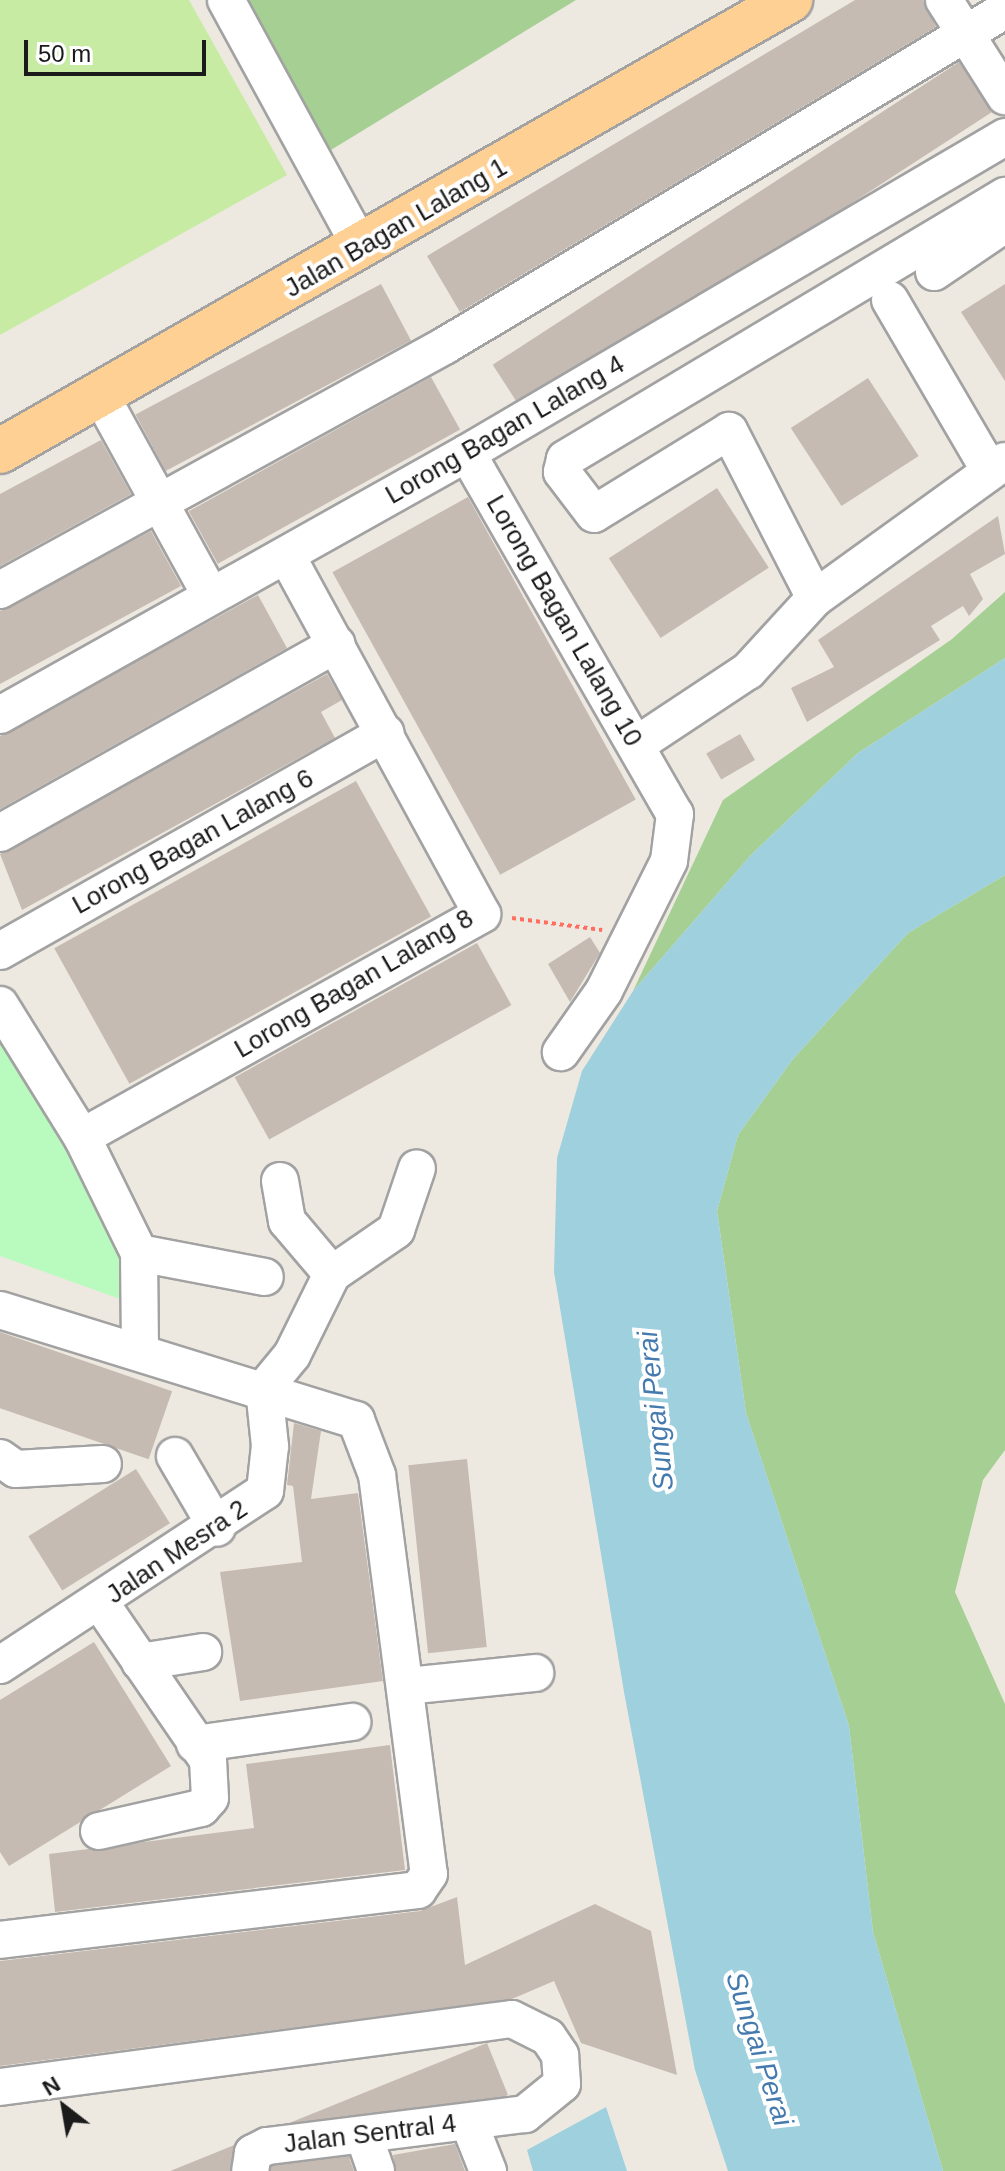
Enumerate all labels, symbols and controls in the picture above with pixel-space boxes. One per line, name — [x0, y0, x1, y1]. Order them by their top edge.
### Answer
scale bar — [28, 24, 210, 74]
text: 50 m — [38, 40, 91, 67]
street label: Jalan Bagan Lalang 1 — [279, 152, 513, 304]
street label: Lorong Bagan Lalang 4 — [380, 349, 630, 511]
street label: Lorong Bagan Lalang 10 — [479, 490, 649, 752]
street label: Lorong Bagan Lalang 6 — [67, 763, 319, 921]
street label: Lorong Bagan Lalang 8 — [229, 903, 479, 1065]
water label: Sungai Perai — [631, 1330, 681, 1492]
street label: Jalan Mesra 2 — [101, 1493, 253, 1611]
water label: Sungai Perai — [718, 1968, 800, 2130]
north arrow — [24, 2067, 104, 2147]
text: N — [38, 2071, 65, 2101]
street label: Jalan Sentral 4 — [282, 2108, 458, 2160]

